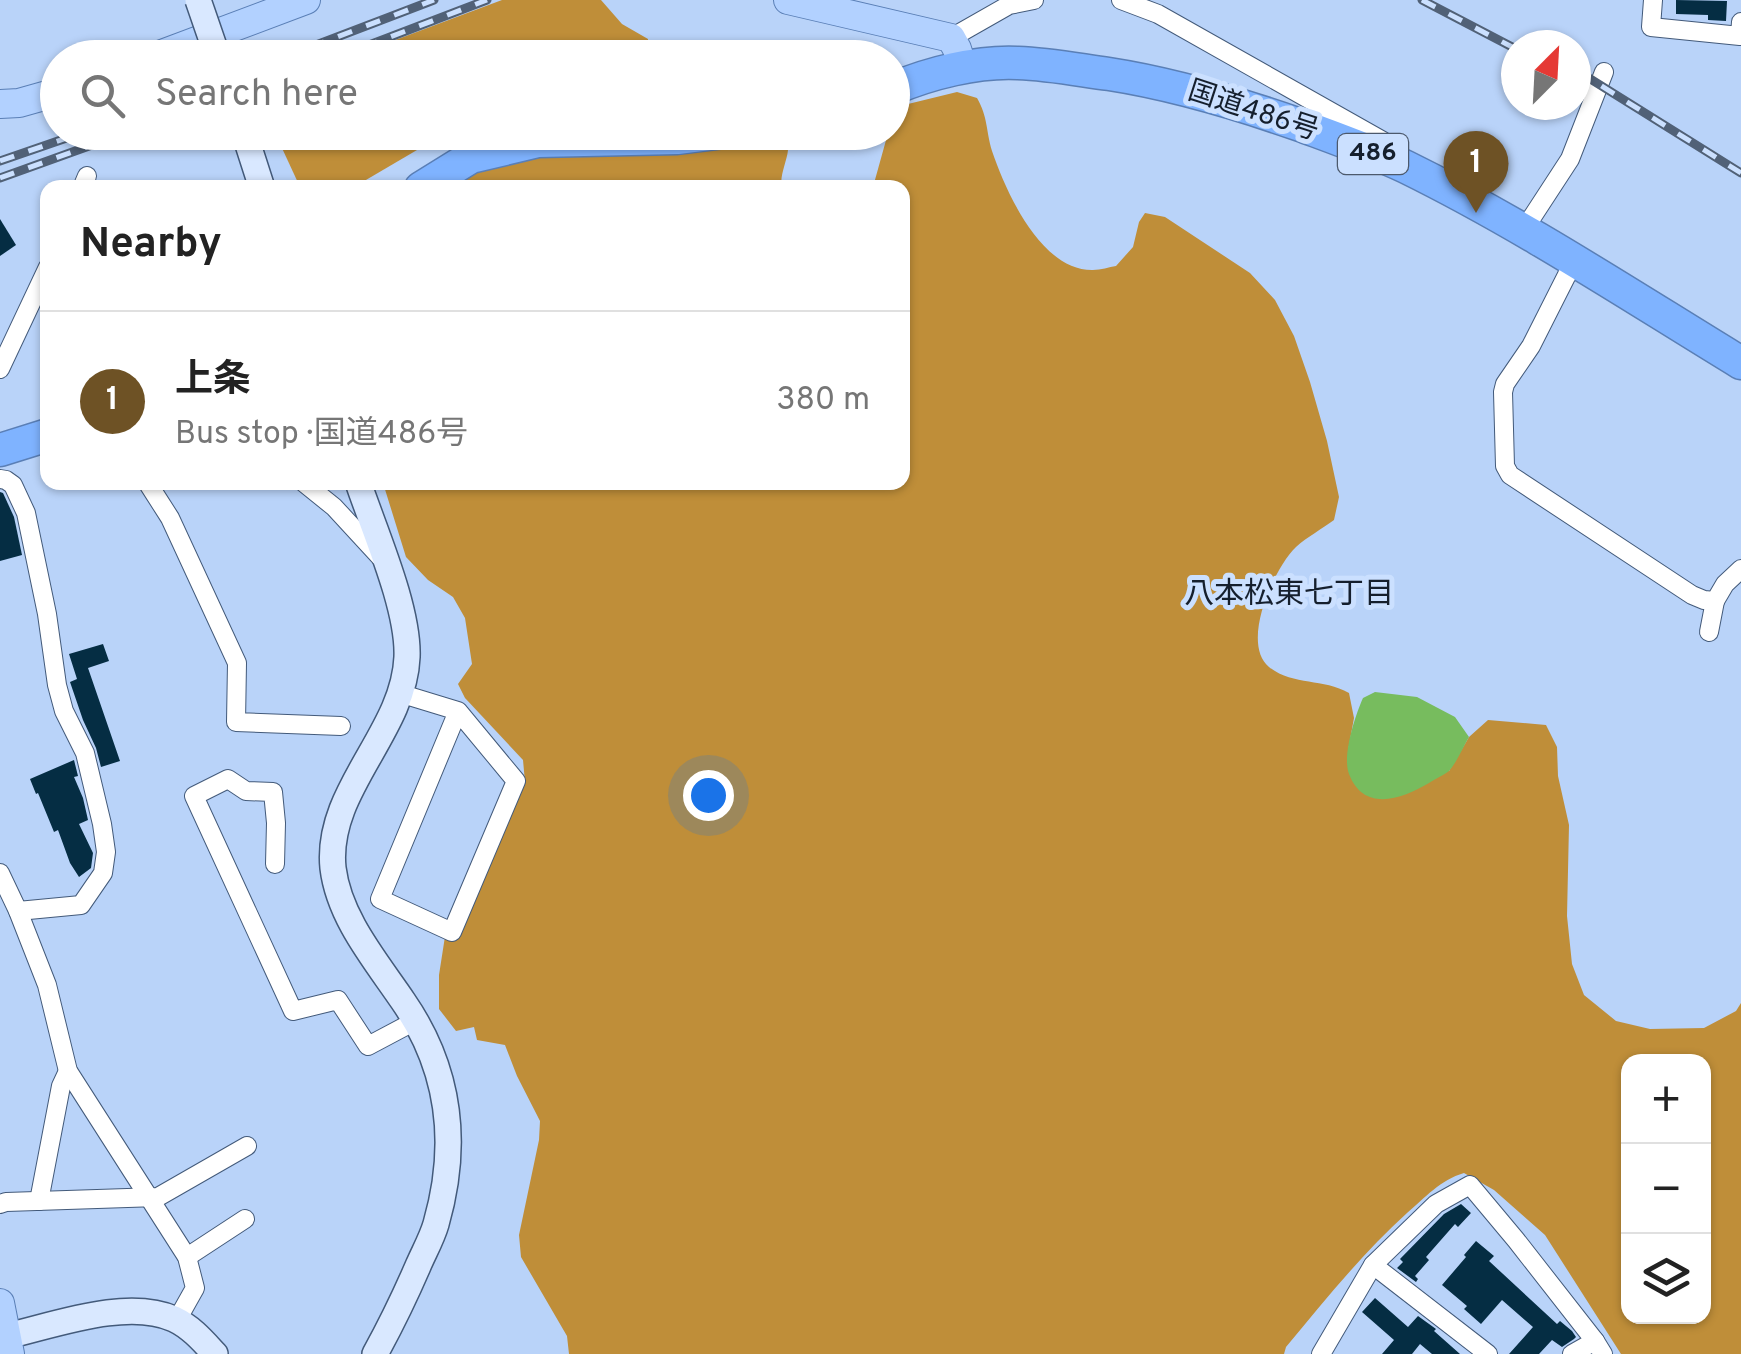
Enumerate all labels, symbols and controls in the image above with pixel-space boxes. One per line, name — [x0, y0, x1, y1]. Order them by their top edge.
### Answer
north arrow — [1501, 30, 1591, 120]
search box — [40, 40, 910, 150]
icon: search — [75, 68, 130, 123]
text: Search here — [155, 71, 358, 120]
street label: 国道486号 — [1183, 74, 1323, 150]
pin: 1 — [1444, 130, 1508, 213]
road number: 486 — [1338, 134, 1408, 174]
text: Nearby — [80, 219, 222, 272]
text: 上条 — [175, 357, 251, 406]
text: 1 — [106, 381, 119, 421]
text: 380 m — [776, 381, 870, 421]
text: Bus stop · 国道486号 — [175, 415, 468, 455]
district label: 八本松東七丁目 — [1184, 577, 1394, 614]
your location — [683, 770, 734, 821]
map controls — [1621, 1054, 1711, 1324]
button: + — [1621, 1054, 1711, 1144]
button: − — [1621, 1144, 1711, 1234]
button: layers — [1621, 1234, 1711, 1324]

